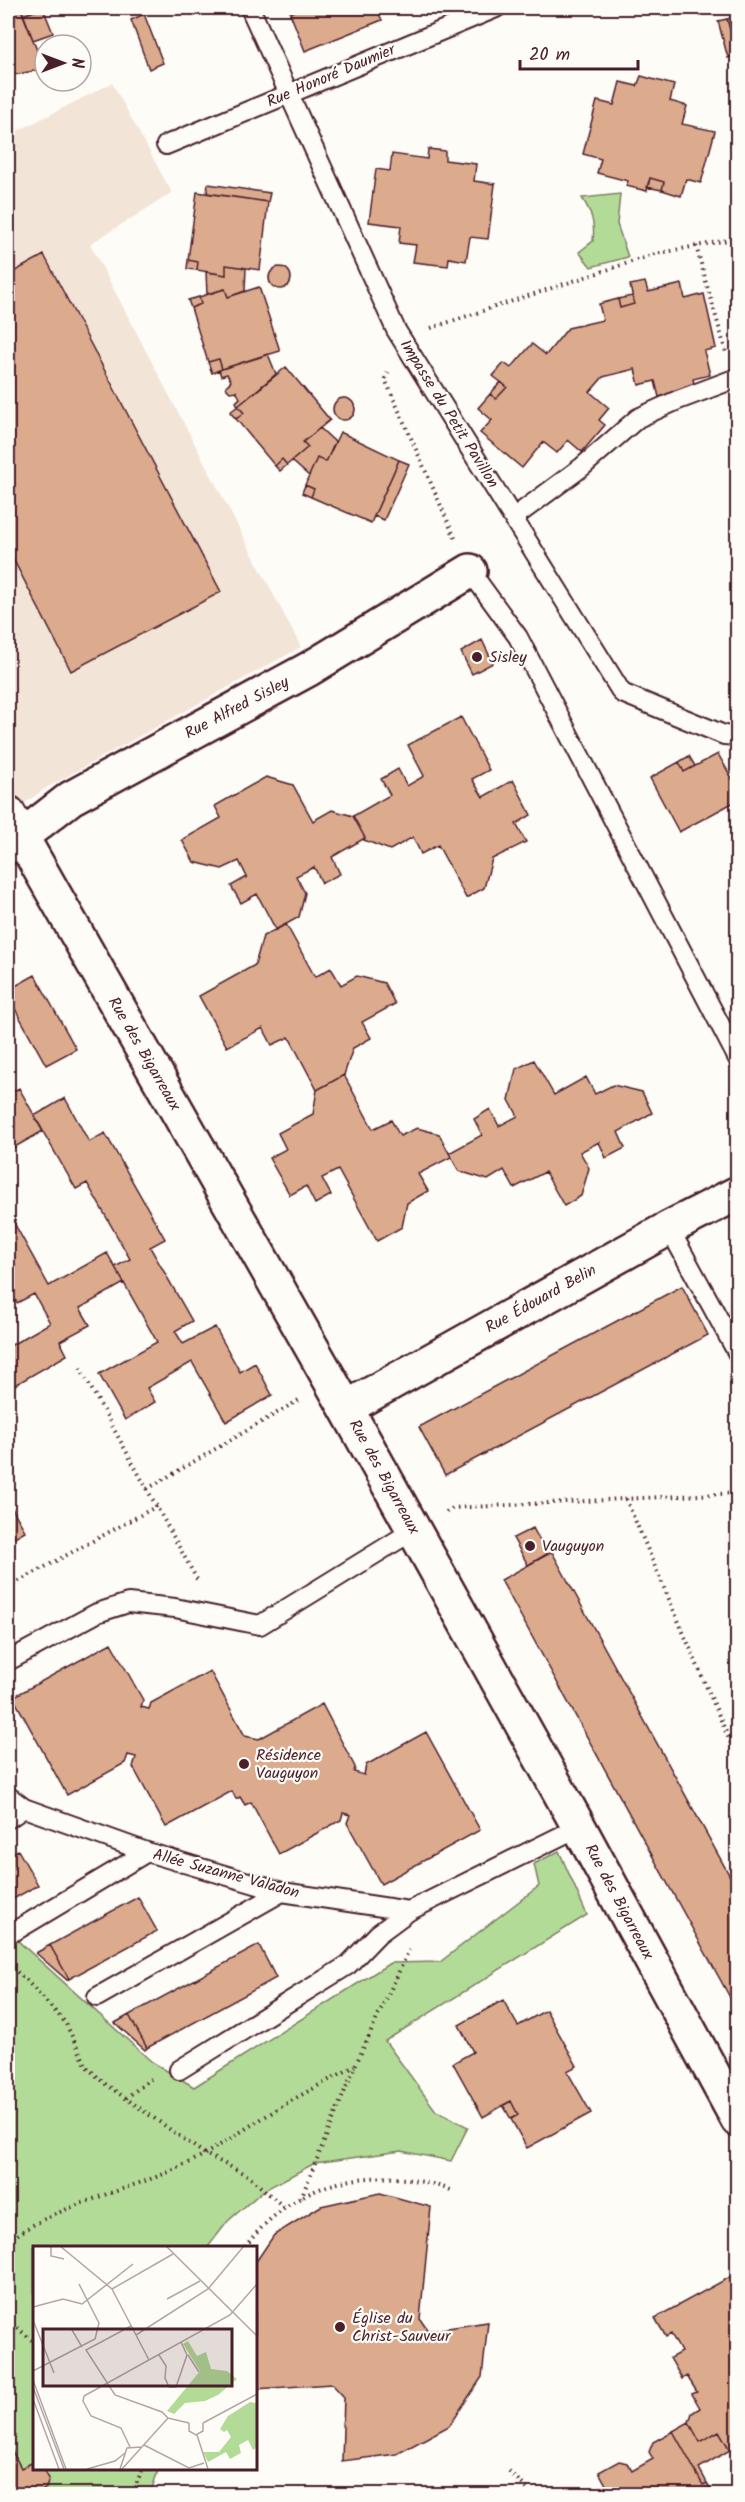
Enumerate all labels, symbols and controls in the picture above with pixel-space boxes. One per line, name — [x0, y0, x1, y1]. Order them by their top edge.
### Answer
north arrow — [33, 33, 93, 93]
scale bar — [520, 33, 638, 71]
street label: Rue Honoré Daumier — [263, 37, 401, 114]
text: 20 m — [529, 41, 570, 70]
text: N — [64, 58, 89, 68]
street label: Impasse du Petit Pavillon — [393, 335, 505, 493]
place label: Sisley — [489, 645, 527, 670]
marker: Sisley — [470, 650, 484, 664]
street label: Rue Alfred Sisley — [180, 670, 294, 746]
street label: Rue des Bigarreaux — [101, 992, 187, 1117]
street label: Rue Édouard Belin — [481, 1258, 601, 1340]
street label: Rue des Bigarreaux — [342, 1415, 427, 1540]
place label: Vauguyon — [542, 1534, 604, 1559]
marker: Vauguyon — [523, 1539, 537, 1553]
place label: Résidence Vauguyon — [256, 1743, 321, 1786]
marker: Résidence Vauguyon — [237, 1757, 251, 1771]
street label: Rue des Bigarreaux — [578, 1840, 661, 1965]
street label: Allée Suzanne Valadon — [150, 1842, 302, 1906]
inset map — [33, 2246, 256, 2469]
place label: Église du Christ-Sauveur — [352, 2306, 452, 2349]
marker: Église du Christ-Sauveur — [333, 2320, 347, 2334]

